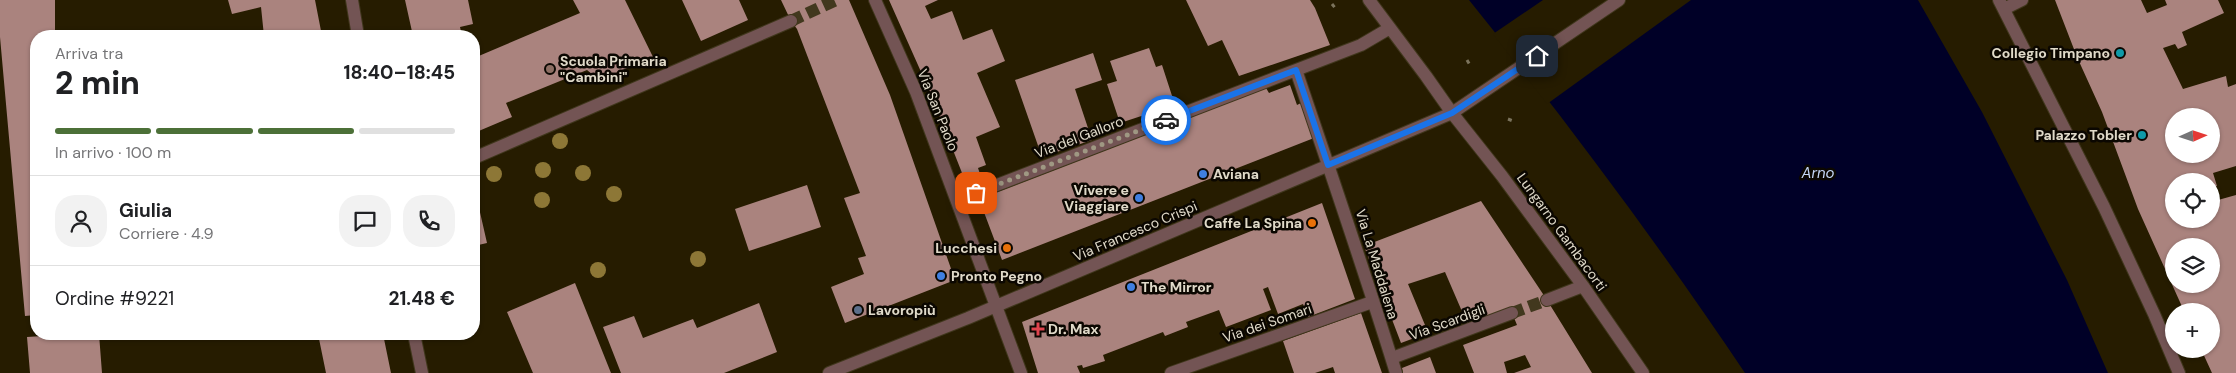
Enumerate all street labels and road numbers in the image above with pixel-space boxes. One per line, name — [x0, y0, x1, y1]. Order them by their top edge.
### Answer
street label: Via San Paolo — [913, 66, 963, 154]
street label: Via del Galloro — [1032, 112, 1126, 162]
street label: Lungarno Gambacorti — [1513, 169, 1611, 295]
street label: Via Francesco Crispi — [1070, 197, 1200, 265]
street label: Via La Maddalena — [1352, 207, 1402, 321]
street label: Via dei Somari — [1220, 299, 1314, 347]
street label: Via Scardigli — [1407, 300, 1487, 344]

